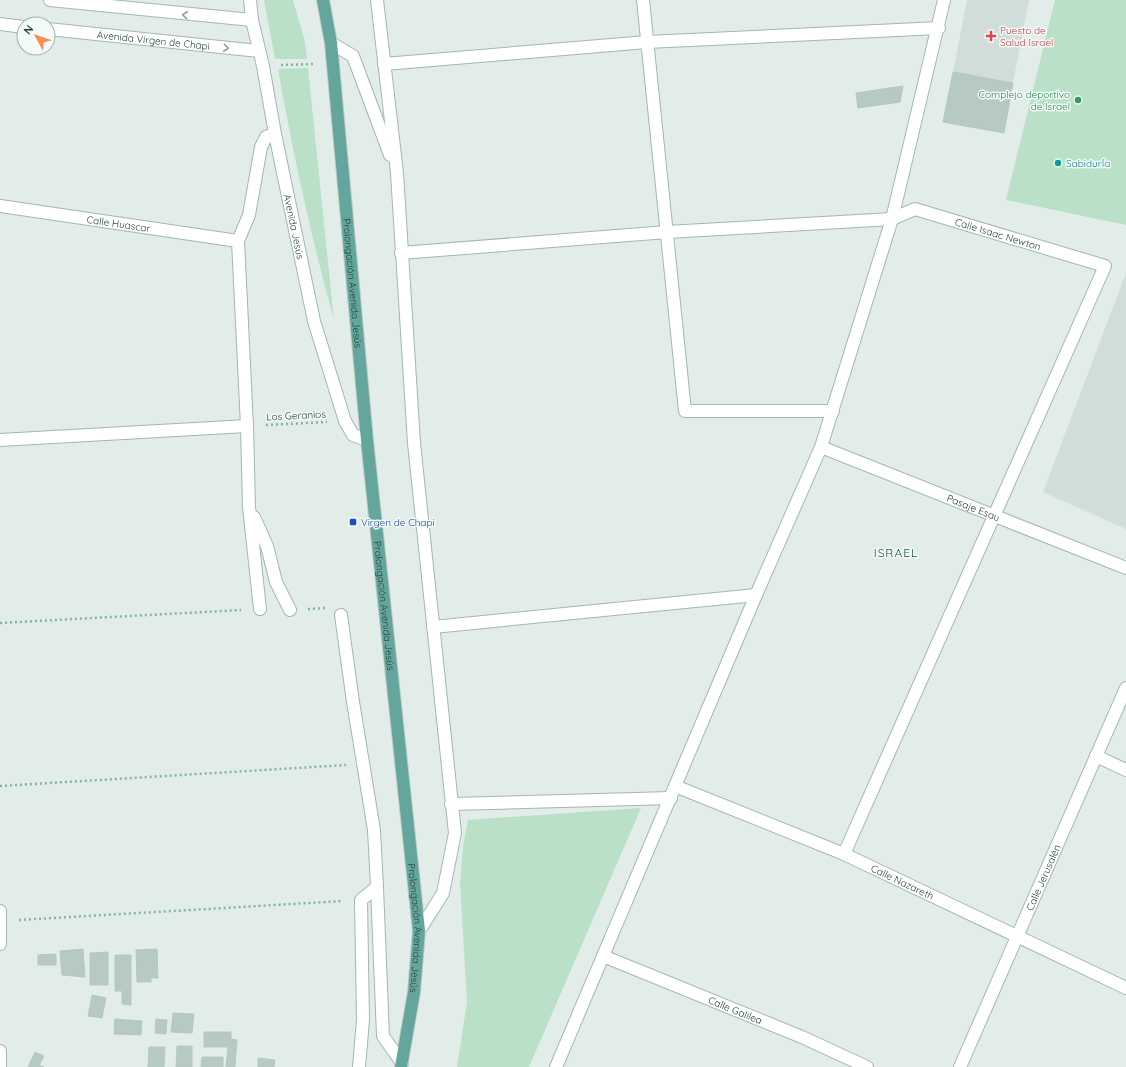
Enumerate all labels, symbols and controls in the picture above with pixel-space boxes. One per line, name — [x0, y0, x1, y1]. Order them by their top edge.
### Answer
one-way arrow — [182, 10, 188, 19]
north arrow — [16, 16, 56, 56]
text: N — [20, 22, 36, 37]
place label: Puesto de Salud Israel — [1000, 24, 1053, 49]
street label: Avenida Virgen de Chapi — [96, 28, 211, 53]
marker: Puesto de Salud Israel — [985, 30, 997, 42]
one-way arrow — [223, 43, 229, 52]
place label: Complejo deportivo de Israel — [978, 88, 1070, 113]
marker: Complejo deportivo de Israel — [1073, 95, 1083, 105]
place label: SabidurÍa — [1066, 157, 1110, 170]
marker: SabidurÍa — [1053, 158, 1063, 168]
street label: Avenida Jesús — [281, 193, 307, 261]
street label: Calle Huascar — [86, 213, 152, 235]
street label: Calle Isaac Newton — [953, 215, 1042, 253]
street label: Prolongación Avenida Jesús — [340, 218, 365, 349]
street label: Los Geranios — [266, 407, 327, 424]
street label: Pasaje Esau — [945, 492, 1002, 524]
place label: Virgen de Chapi — [361, 516, 435, 529]
marker: Virgen de Chapi — [348, 517, 358, 527]
street label: Prolongación Avenida Jesús — [371, 540, 397, 671]
district label: ISRAEL — [874, 545, 918, 560]
street label: Calle Jerusalén — [1023, 842, 1064, 913]
street label: Calle Nazareth — [869, 862, 936, 903]
street label: Prolongación Avenida Jesús — [405, 863, 425, 994]
street label: Calle Galilea — [706, 994, 764, 1027]

